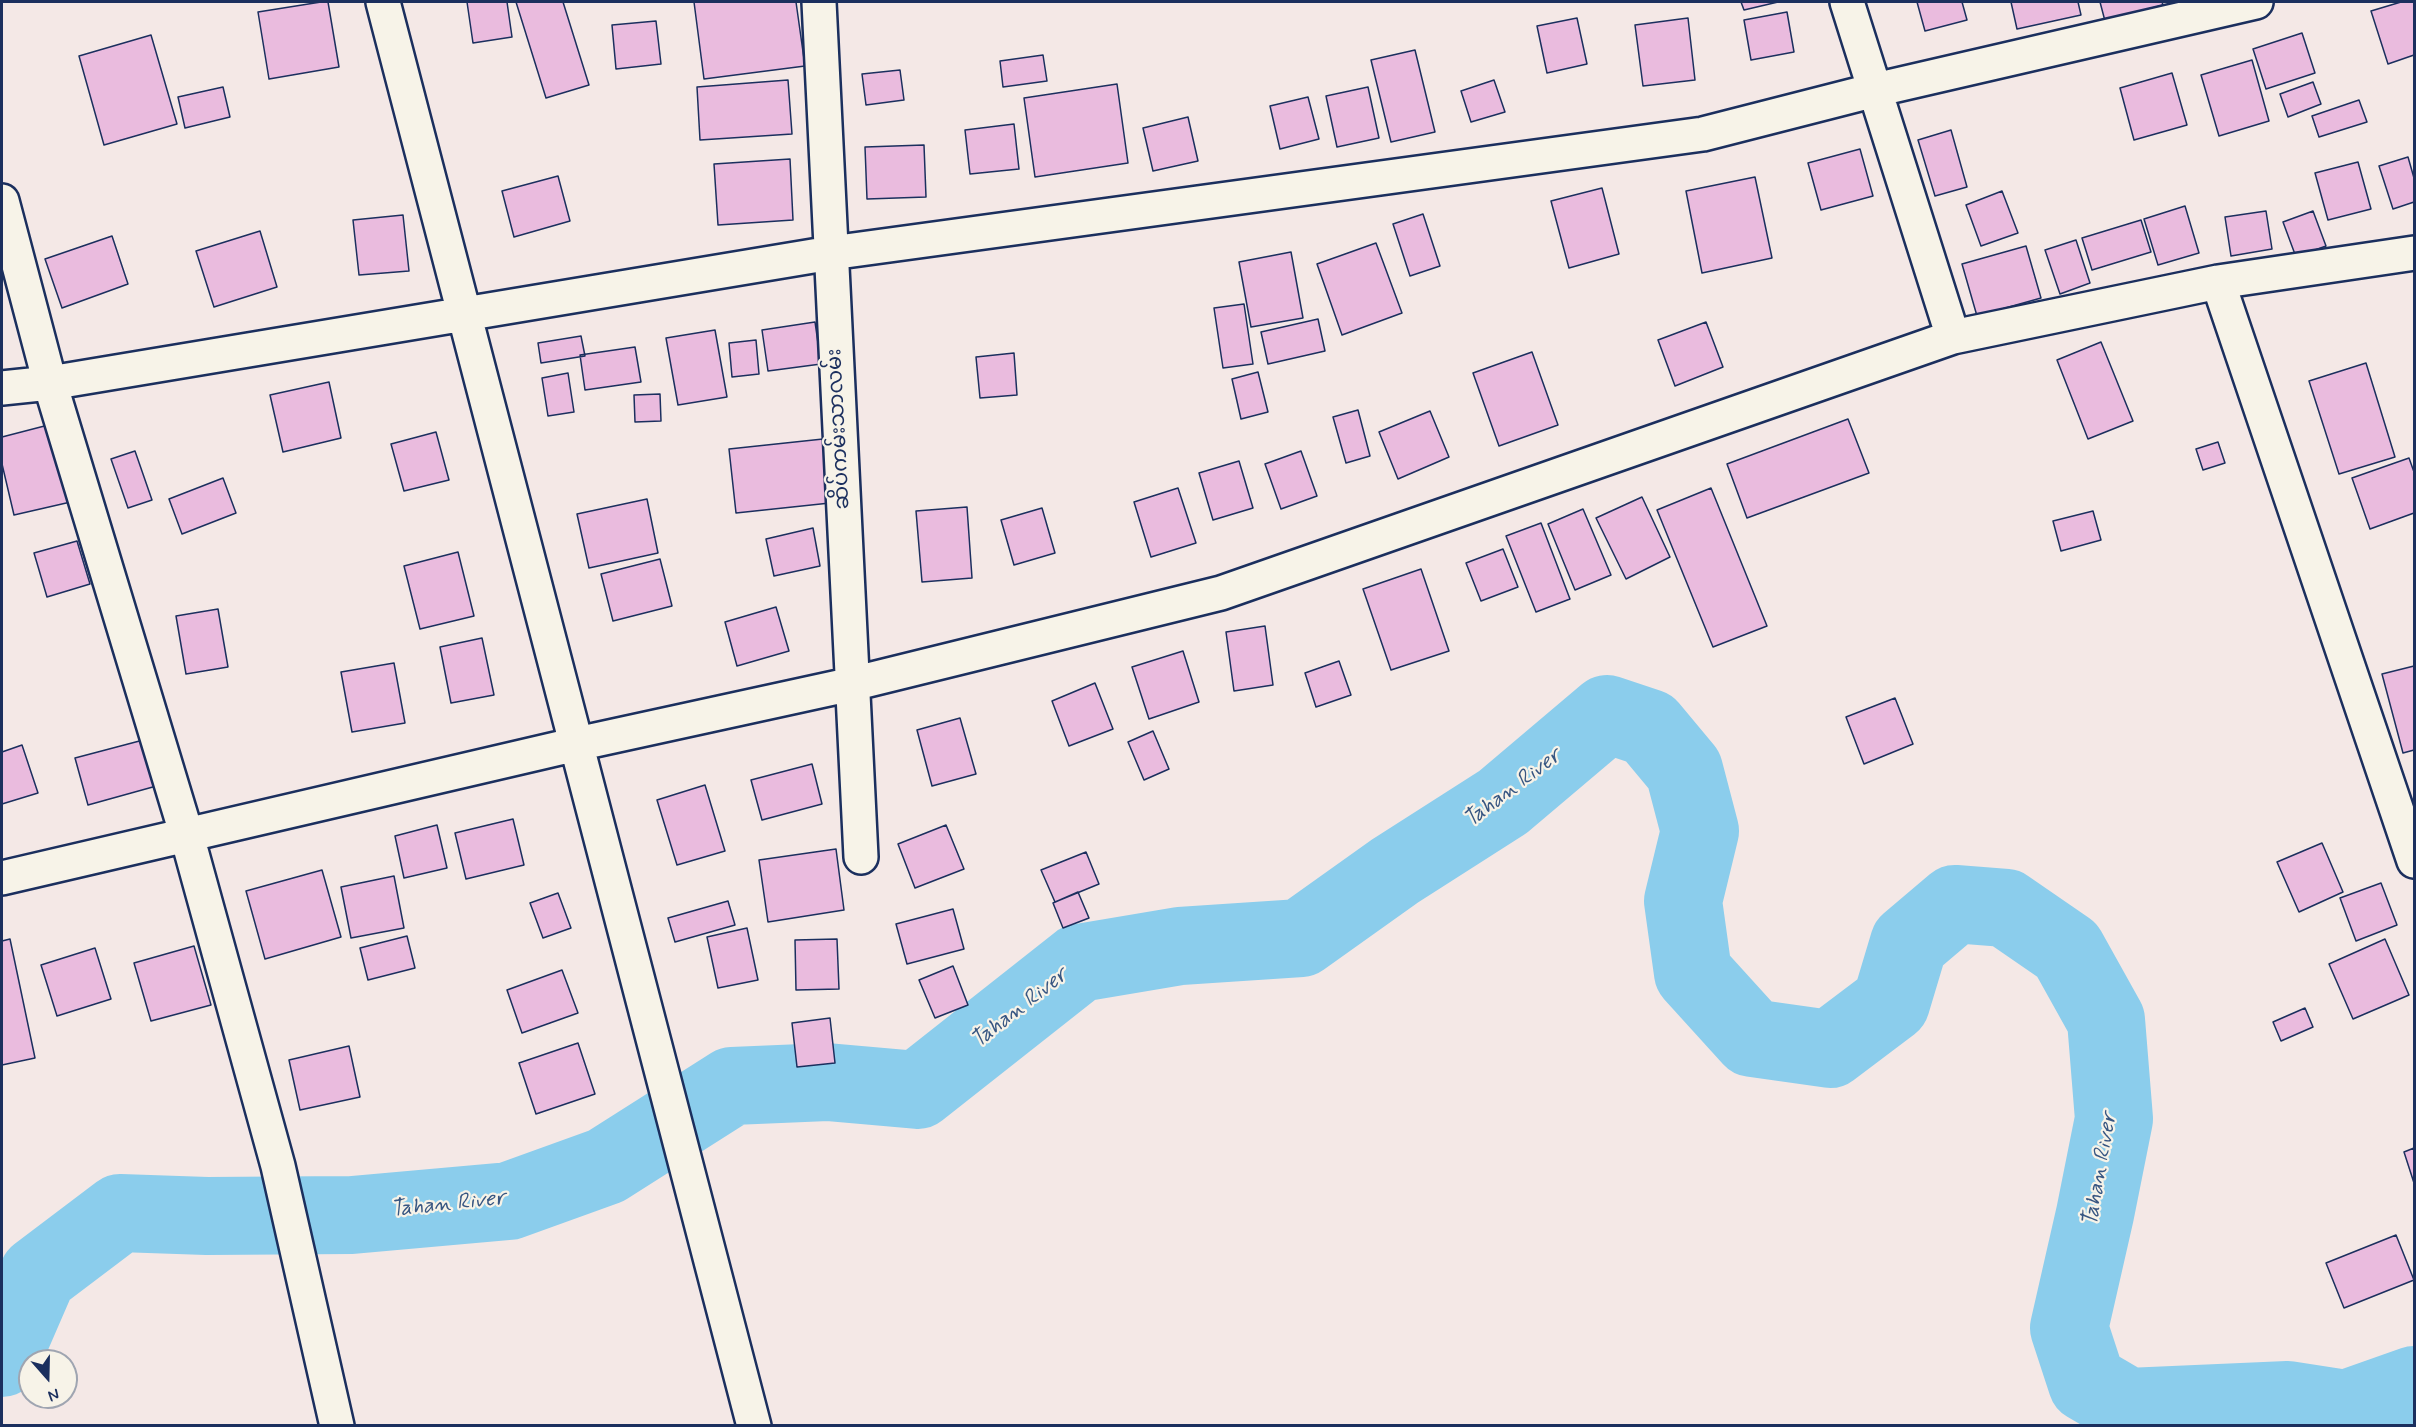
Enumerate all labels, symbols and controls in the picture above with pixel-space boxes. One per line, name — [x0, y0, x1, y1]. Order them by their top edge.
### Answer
street label: ဆိပ်ကမ်းသာလမ်း — [823, 348, 857, 510]
water label: Tahan River — [1459, 744, 1567, 834]
water label: Tahan River — [967, 963, 1073, 1055]
water label: Tahan River — [2078, 1111, 2124, 1229]
water label: Tahan River — [389, 1186, 507, 1224]
north arrow — [18, 1349, 78, 1409]
text: N — [45, 1383, 62, 1406]

